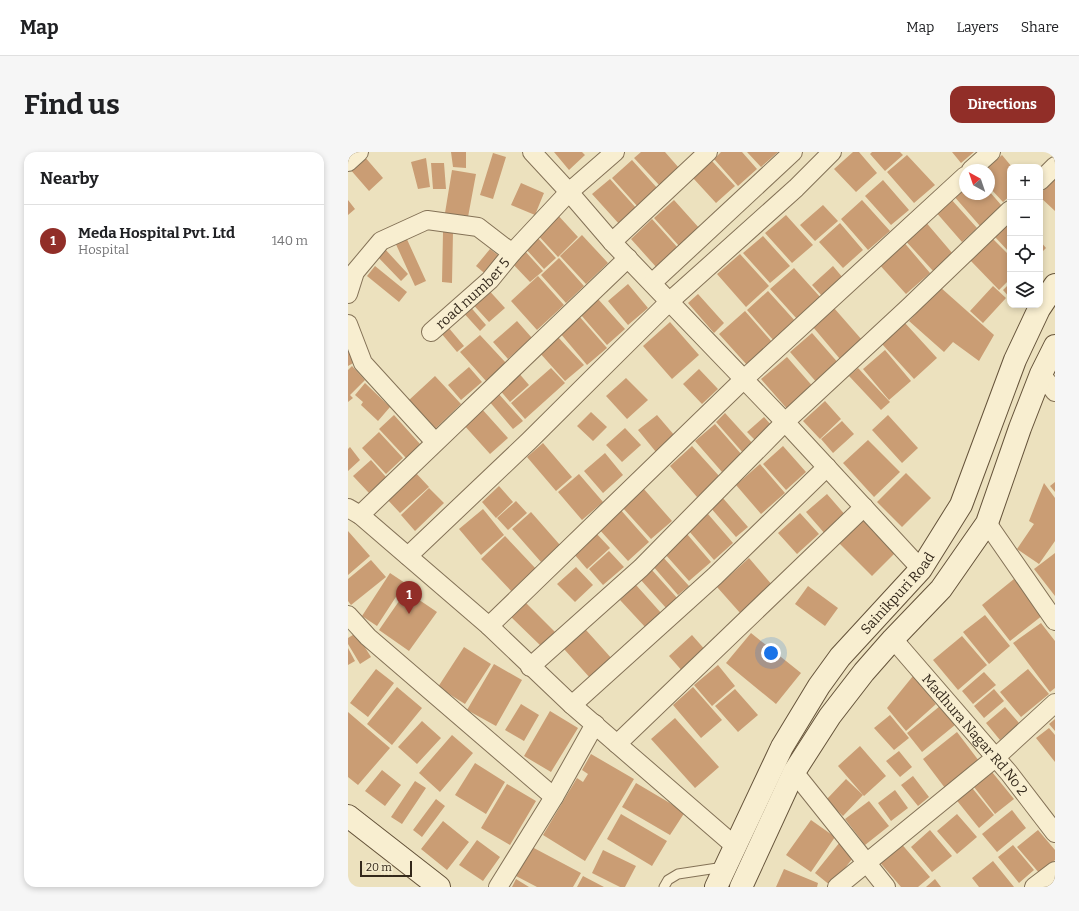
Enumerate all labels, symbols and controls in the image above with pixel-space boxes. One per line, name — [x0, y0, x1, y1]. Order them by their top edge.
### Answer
text: Map — [20, 16, 59, 39]
text: Map — [906, 19, 934, 36]
text: Layers — [956, 19, 999, 36]
text: Share — [1021, 19, 1059, 36]
button: Directions — [950, 86, 1055, 123]
text: Find us — [24, 88, 120, 121]
north arrow — [959, 164, 995, 200]
map controls — [1007, 164, 1043, 308]
button: + — [1007, 164, 1043, 200]
text: Nearby — [40, 168, 99, 189]
button: − — [1007, 200, 1043, 236]
text: Meda Hospital Pvt. Ltd — [78, 224, 235, 242]
text: 1 — [50, 233, 56, 248]
text: 140 m — [272, 233, 308, 248]
button: locate — [1007, 236, 1043, 272]
text: Hospital — [78, 242, 129, 257]
street label: road number 5 — [432, 254, 513, 332]
button: layers — [1007, 272, 1043, 308]
street label: Sainikpuri Road — [857, 549, 938, 638]
pin: 1 — [396, 581, 422, 614]
your location — [761, 643, 781, 663]
street label: Madhura Nagar Rd No 2 — [919, 670, 1031, 799]
scale bar — [360, 859, 412, 878]
text: 20 m — [366, 861, 392, 874]

